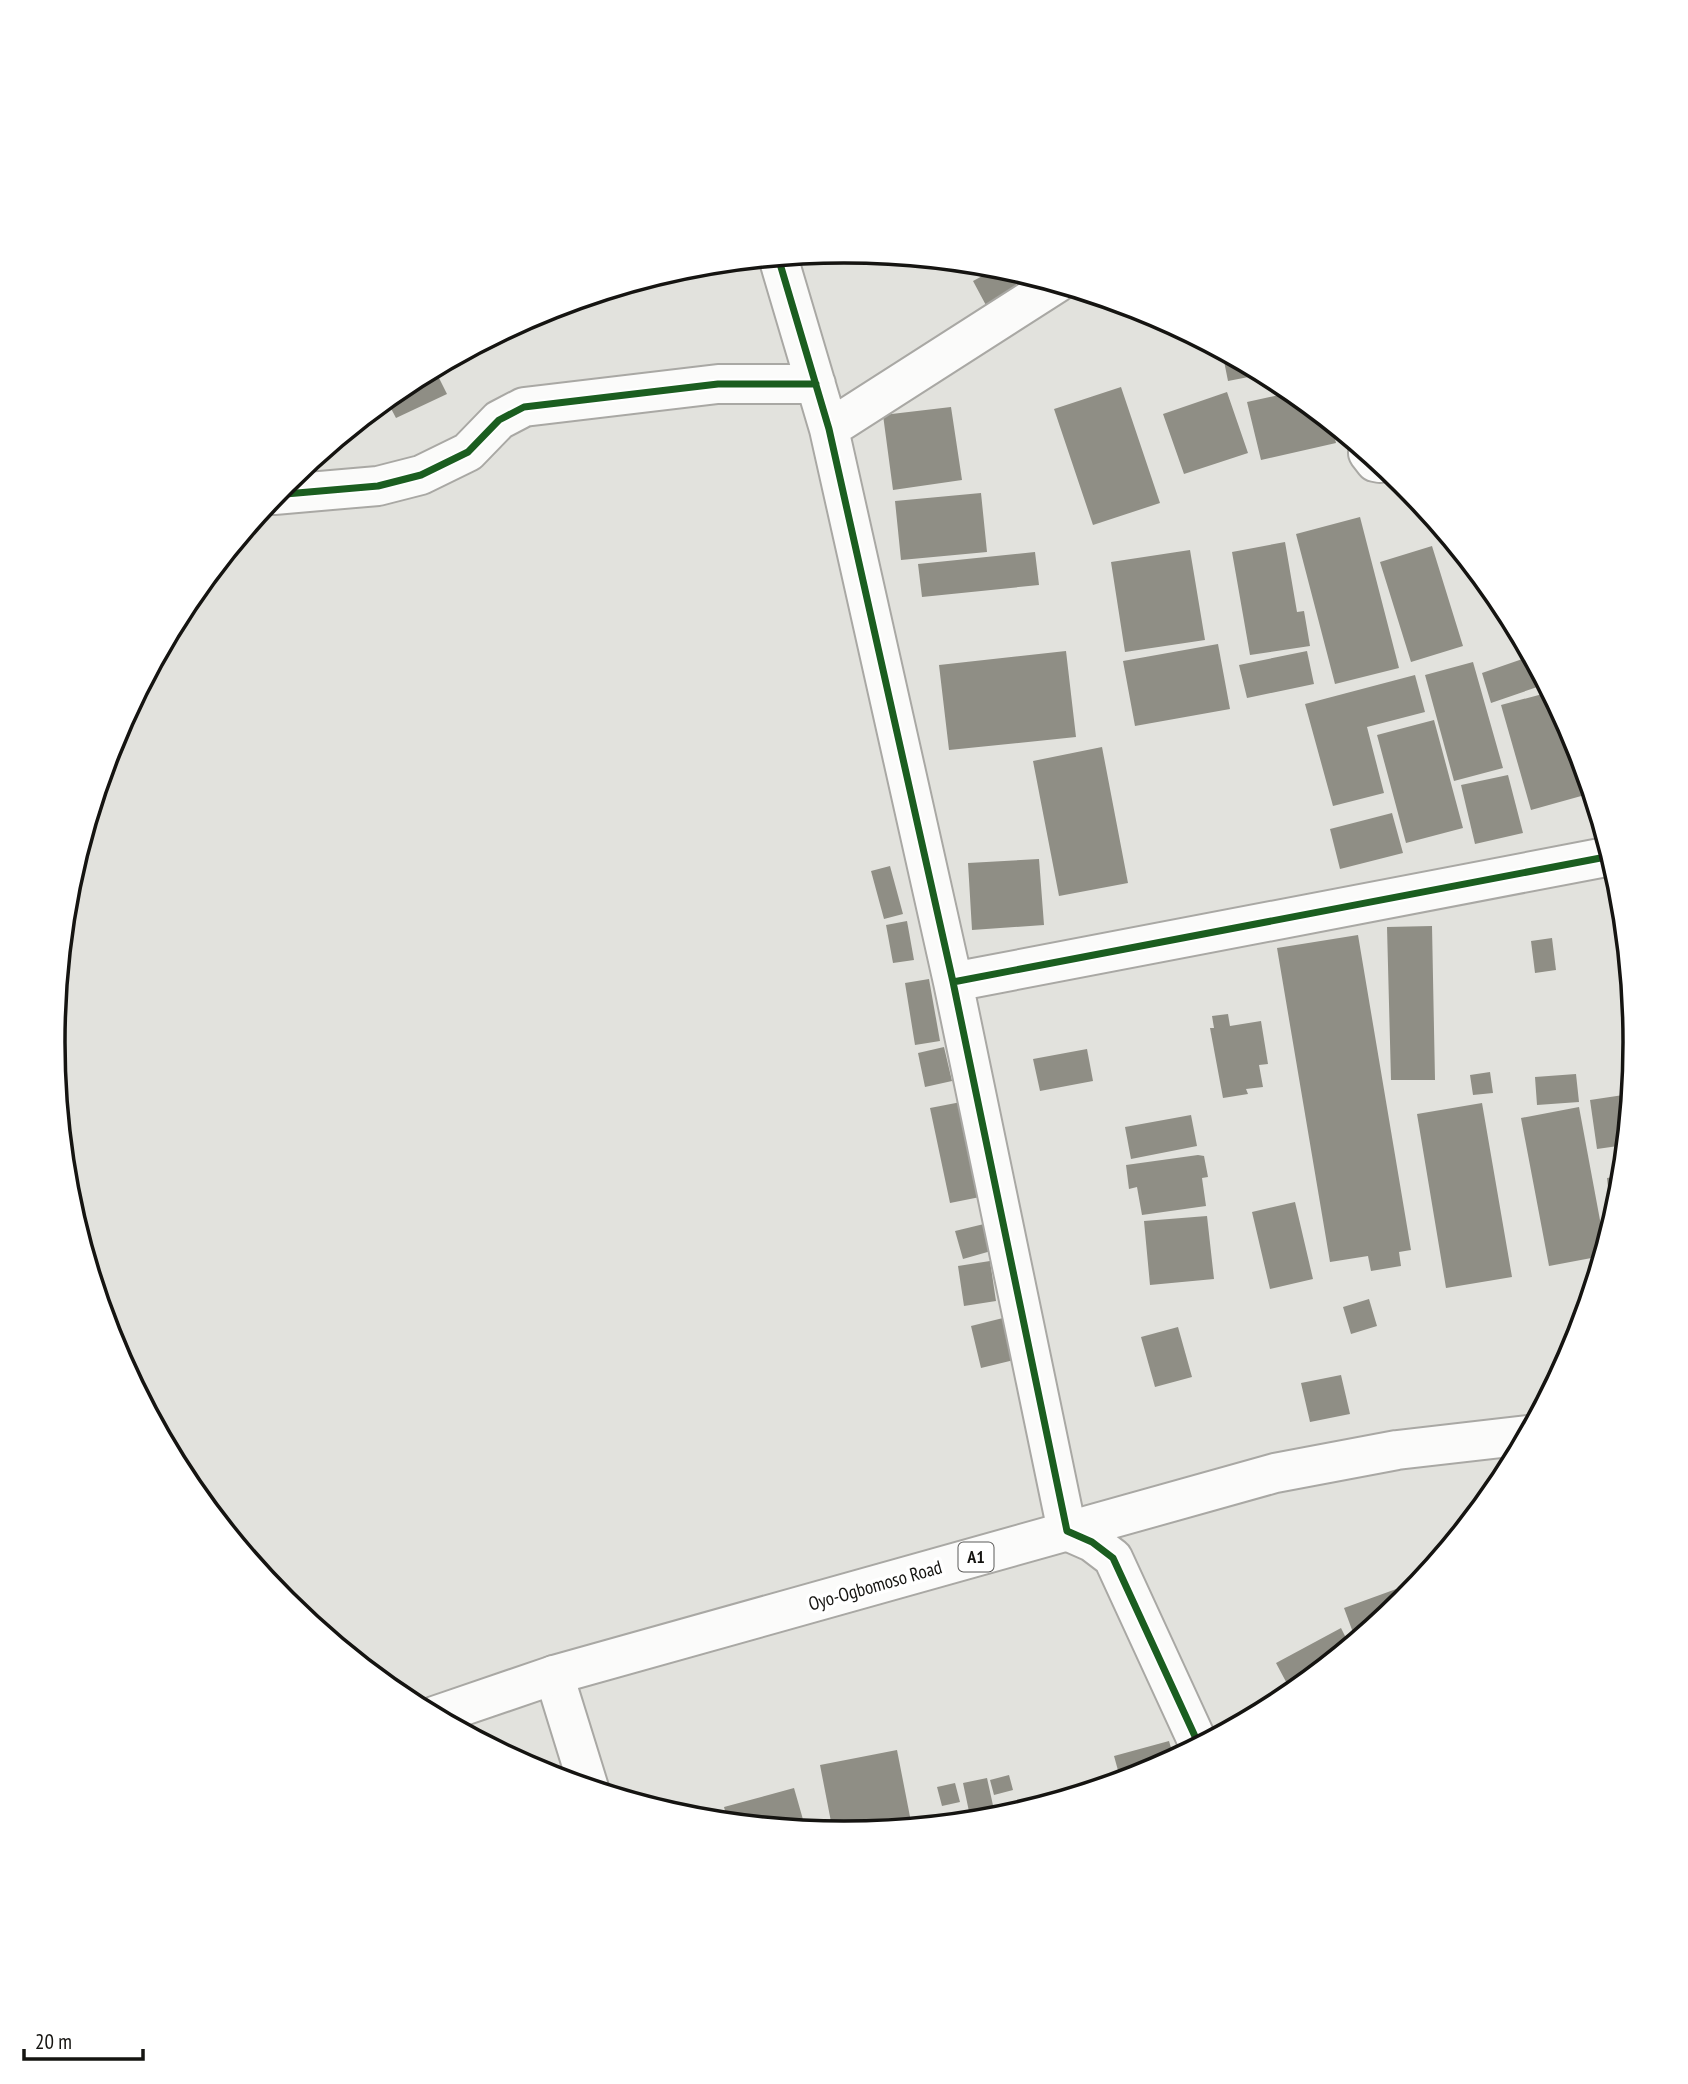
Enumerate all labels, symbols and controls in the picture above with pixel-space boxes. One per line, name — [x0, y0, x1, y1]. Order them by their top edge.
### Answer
road number: A1 — [958, 1542, 993, 1572]
street label: Oyo-Ogbomoso Road — [805, 1554, 945, 1616]
scale bar — [24, 2018, 144, 2062]
text: 20 m — [35, 2028, 72, 2055]

